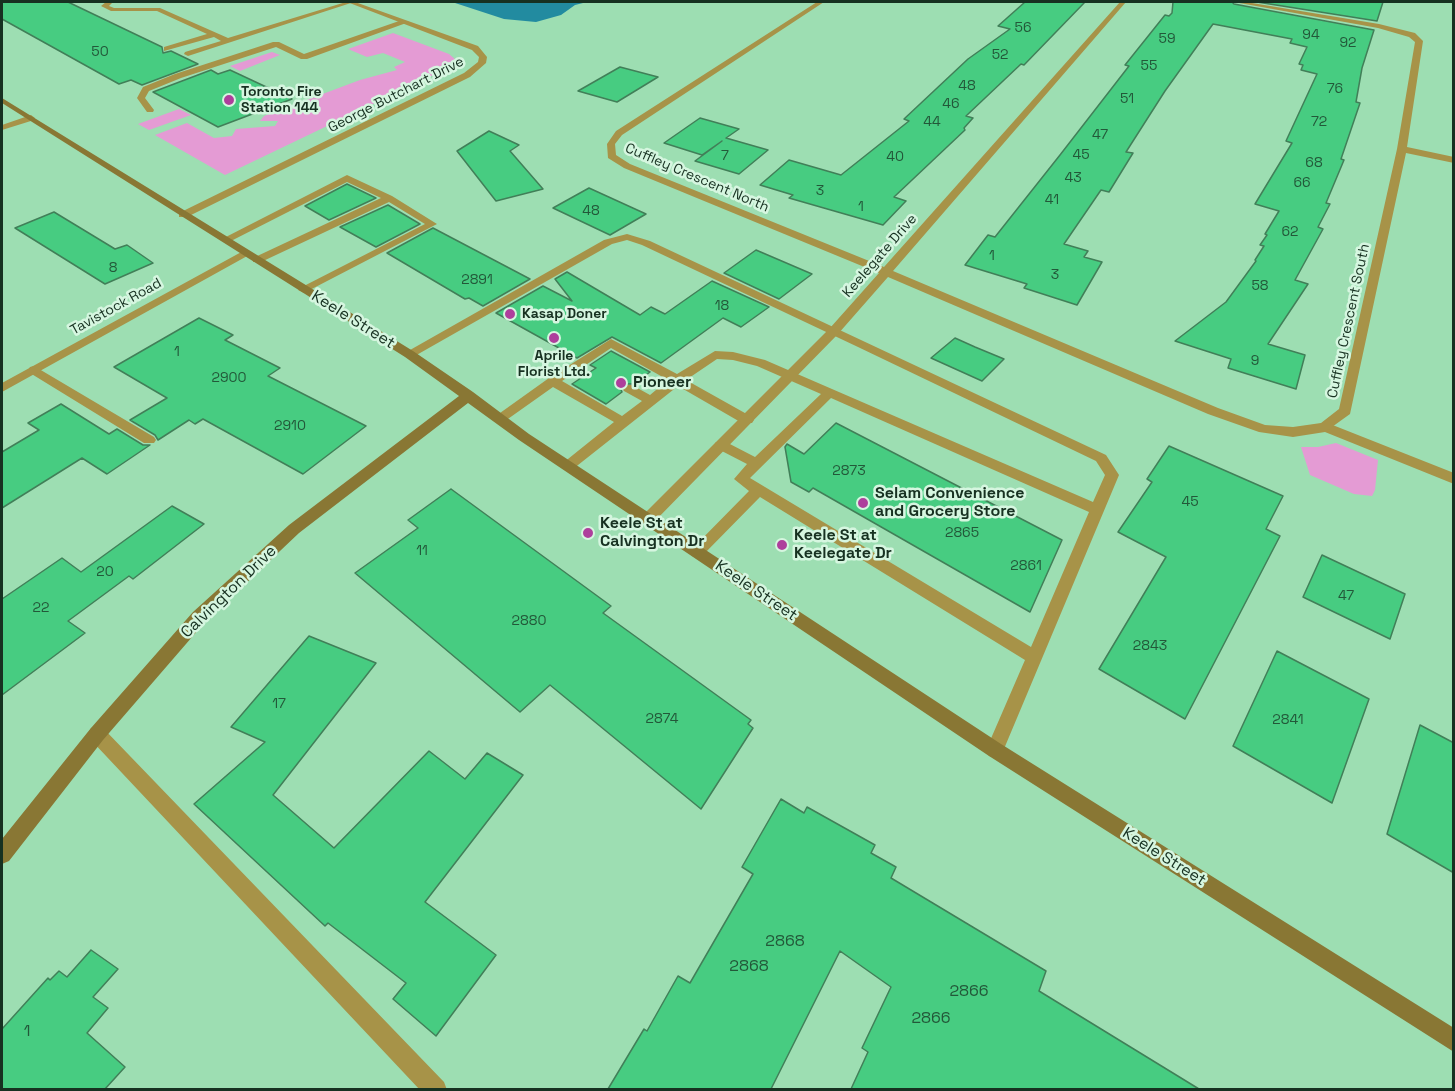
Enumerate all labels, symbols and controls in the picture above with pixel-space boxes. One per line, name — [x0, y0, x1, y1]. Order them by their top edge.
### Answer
house number: 56 — [1015, 20, 1031, 36]
house number: 94 — [1302, 27, 1320, 43]
house number: 59 — [1159, 31, 1175, 47]
house number: 92 — [1339, 35, 1357, 51]
house number: 50 — [91, 44, 109, 60]
house number: 52 — [992, 47, 1008, 63]
street label: George Butchart Drive — [325, 53, 467, 137]
house number: 55 — [1141, 58, 1157, 74]
house number: 48 — [958, 78, 976, 94]
house number: 76 — [1327, 81, 1343, 97]
place label: Toronto Fire Station 144 — [241, 84, 322, 116]
house number: 51 — [1120, 91, 1134, 107]
marker: Toronto Fire Station 144 — [222, 93, 236, 107]
house number: 46 — [942, 96, 960, 112]
house number: 44 — [923, 114, 941, 130]
house number: 72 — [1311, 114, 1327, 130]
house number: 47 — [1092, 127, 1108, 143]
street label: Cuffley Crescent North — [622, 140, 772, 216]
house number: 45 — [1072, 147, 1090, 163]
house number: 7 — [721, 148, 729, 164]
house number: 40 — [886, 149, 904, 165]
house number: 68 — [1305, 155, 1323, 171]
house number: 43 — [1064, 170, 1082, 186]
house number: 66 — [1293, 175, 1311, 191]
house number: 3 — [816, 183, 824, 199]
house number: 41 — [1045, 192, 1059, 208]
house number: 1 — [858, 199, 864, 215]
house number: 48 — [582, 203, 600, 219]
street label: Keelegate Drive — [839, 211, 921, 301]
house number: 62 — [1282, 224, 1298, 240]
street label: Cuffley Crescent South — [1324, 242, 1374, 400]
house number: 1 — [989, 248, 995, 264]
house number: 8 — [109, 260, 117, 276]
house number: 3 — [1051, 267, 1059, 283]
house number: 2891 — [461, 272, 493, 288]
street label: Tavistock Road — [68, 275, 164, 339]
house number: 58 — [1251, 278, 1269, 294]
street label: Keele Street — [308, 287, 398, 353]
house number: 18 — [715, 298, 729, 314]
place label: Kasap Doner — [522, 306, 607, 322]
marker: Kasap Doner — [503, 307, 517, 321]
marker: Aprile Florist Ltd. — [547, 331, 561, 345]
house number: 1 — [174, 344, 180, 360]
place label: Aprile Florist Ltd. — [518, 348, 590, 380]
house number: 9 — [1251, 353, 1259, 369]
house number: 2900 — [212, 370, 246, 386]
place label: Pioneer — [633, 373, 691, 393]
marker: Pioneer — [614, 376, 628, 390]
house number: 2910 — [274, 418, 306, 434]
house number: 2873 — [832, 463, 866, 479]
place label: Selam Convenience and Grocery Store — [875, 484, 1024, 522]
house number: 45 — [1181, 494, 1199, 510]
marker: Selam Convenience and Grocery Store — [856, 496, 870, 510]
place label: Keele St at Calvington Dr — [600, 514, 705, 552]
house number: 2865 — [945, 525, 979, 541]
marker: Keele St at Calvington Dr — [581, 526, 595, 540]
place label: Keele St at Keelegate Dr — [794, 526, 892, 564]
marker: Keele St at Keelegate Dr — [775, 538, 789, 552]
street label: Calvington Drive — [177, 542, 281, 642]
house number: 11 — [416, 543, 428, 559]
street label: Keele Street — [711, 557, 801, 625]
house number: 2861 — [1010, 558, 1042, 574]
house number: 20 — [96, 564, 114, 580]
house number: 47 — [1338, 588, 1354, 604]
house number: 22 — [33, 600, 49, 616]
house number: 2880 — [512, 613, 546, 629]
house number: 2843 — [1133, 638, 1167, 654]
house number: 17 — [272, 696, 286, 712]
house number: 2874 — [646, 711, 678, 727]
house number: 2841 — [1272, 712, 1304, 728]
street label: Keele Street — [1119, 824, 1209, 890]
house number: 2868 — [765, 932, 805, 952]
house number: 2868 — [729, 957, 769, 977]
house number: 2866 — [949, 982, 989, 1002]
house number: 2866 — [911, 1009, 951, 1029]
house number: 1 — [24, 1022, 30, 1042]

